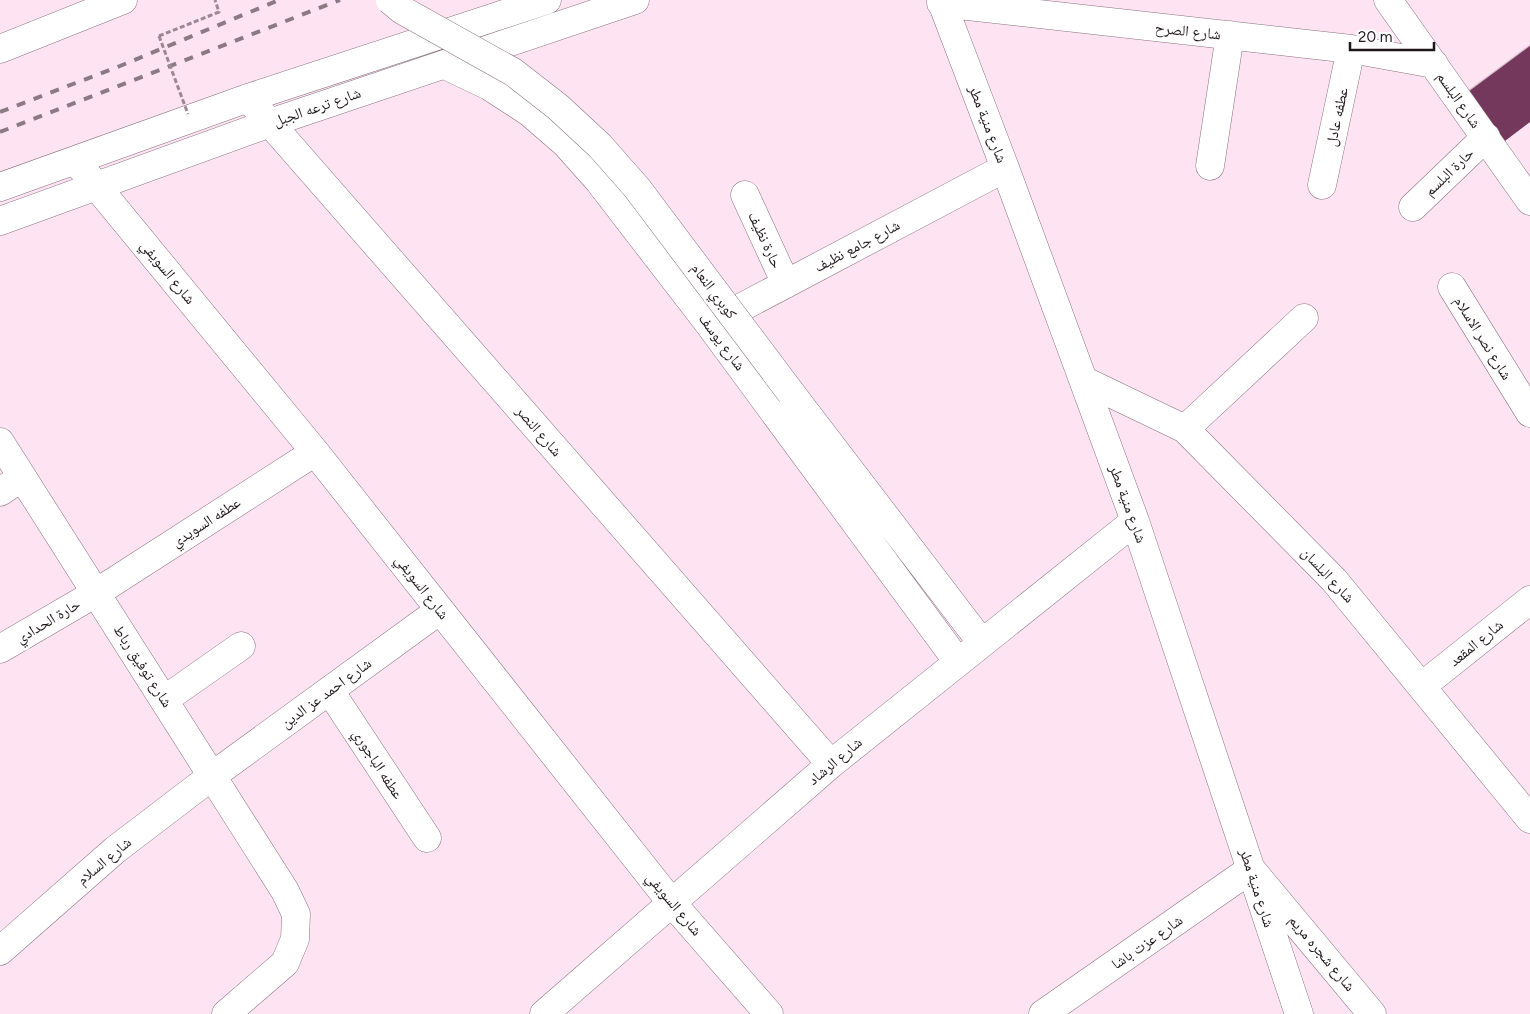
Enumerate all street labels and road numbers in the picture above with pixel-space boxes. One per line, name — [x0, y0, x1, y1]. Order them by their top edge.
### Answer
street label: شارع الصرح — [1154, 19, 1222, 44]
street label: شارع البلسم — [1432, 68, 1485, 132]
street label: شارع منية مطر — [964, 82, 1011, 166]
street label: شارع ترعه الجبل — [271, 84, 364, 131]
street label: عطفه عادل — [1322, 85, 1353, 148]
street label: حارة البلسم — [1421, 144, 1478, 201]
street label: حارة نظيف — [744, 209, 786, 271]
street label: شارع جامع نظيف — [811, 216, 904, 277]
street label: شارع السويفي — [135, 236, 199, 310]
street label: كوبري النعام — [685, 260, 741, 324]
street label: شارع نصر الاسلام — [1449, 293, 1516, 384]
street label: شارع يوسف — [694, 310, 749, 375]
street label: شارع النصر — [511, 401, 566, 461]
street label: شارع منية مطر — [1104, 462, 1150, 546]
street label: عطفه السويدي — [168, 493, 246, 553]
street label: شارع البلسان — [1297, 543, 1358, 607]
street label: شارع السويفي — [389, 551, 453, 625]
street label: حارة الحدادي — [13, 595, 85, 650]
street label: شارع المقعد — [1445, 616, 1507, 671]
street label: شارع توفيق رباط — [109, 621, 176, 711]
street label: شارع احمد عز الدين — [277, 654, 375, 733]
street label: عطفه الباجوري — [346, 726, 408, 804]
street label: شارع الرشاد — [804, 733, 866, 790]
street label: شارع السلام — [73, 833, 136, 890]
street label: شارع منية مطر — [1235, 845, 1278, 930]
street label: شارع السويفي — [640, 869, 706, 941]
street label: شارع عزت باشا — [1108, 911, 1187, 974]
street label: شارع شجره مريم — [1284, 911, 1359, 996]

